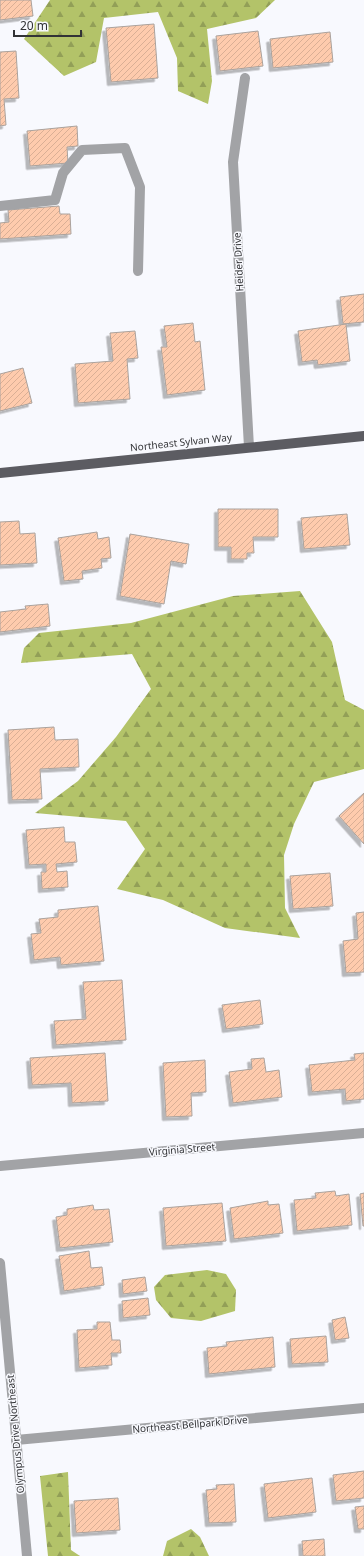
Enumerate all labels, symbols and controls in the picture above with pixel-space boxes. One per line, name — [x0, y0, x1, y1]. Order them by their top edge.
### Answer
scale bar — [14, 12, 81, 38]
text: 20 m — [20, 17, 48, 34]
street label: Heider Drive — [229, 232, 247, 292]
street label: Northeast Sylvan Way — [129, 430, 233, 454]
street label: Virginia Street — [148, 1139, 216, 1159]
street label: Olympus Drive Northeast — [3, 1374, 27, 1494]
street label: Northeast Bellpark Drive — [132, 1412, 249, 1436]

